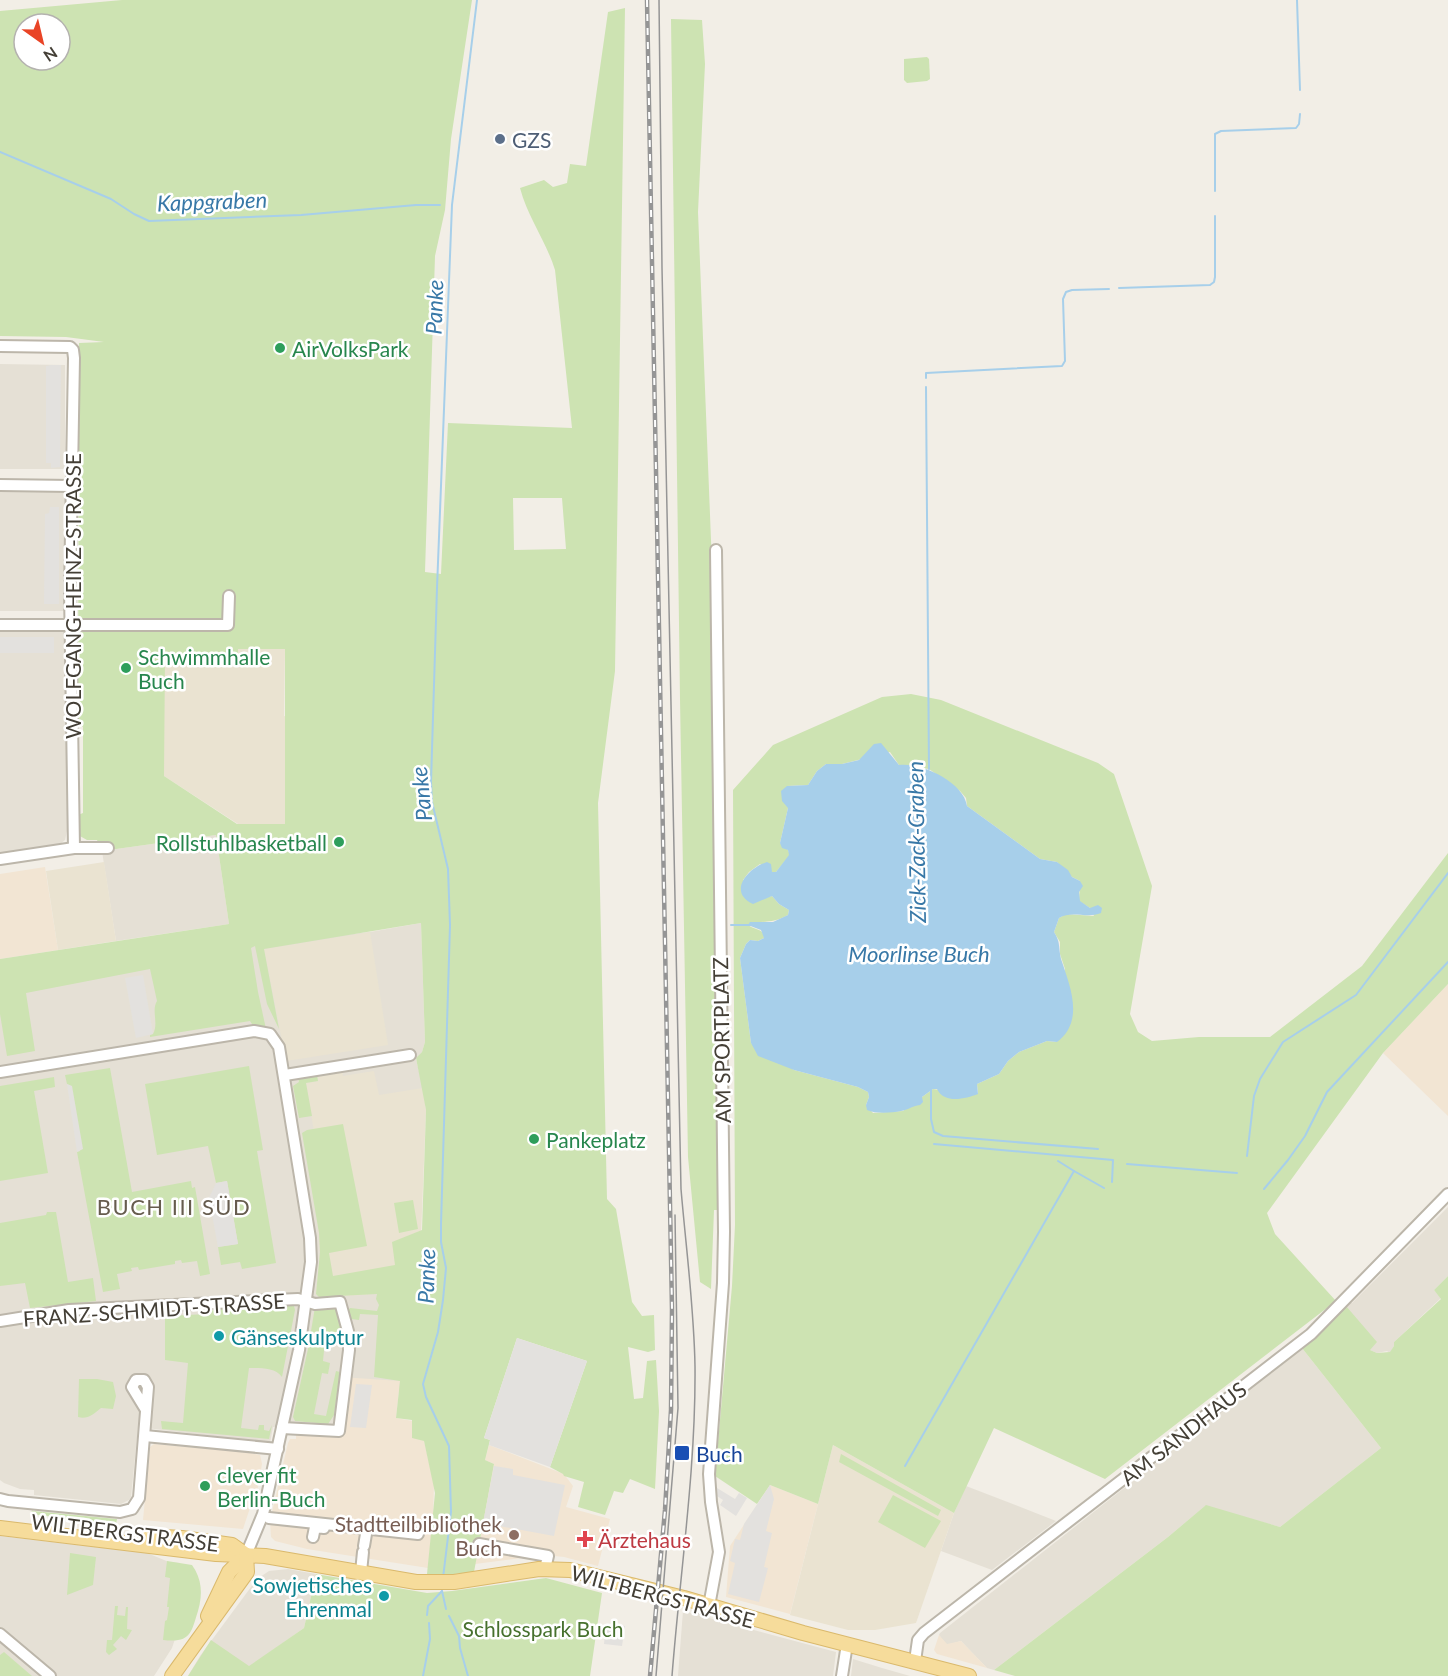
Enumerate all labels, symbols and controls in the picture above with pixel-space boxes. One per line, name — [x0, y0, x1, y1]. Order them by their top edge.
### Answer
north arrow — [12, 12, 72, 72]
text: N — [40, 44, 61, 66]
place label: GZS — [512, 127, 551, 152]
marker: GZS — [493, 132, 507, 146]
water label: Kappgraben — [157, 186, 267, 216]
water label: Panke — [420, 279, 448, 335]
place label: AirVolksPark — [292, 336, 409, 361]
marker: AirVolksPark — [273, 341, 287, 355]
street label: WOLFGANG-HEINZ-STRASSE — [60, 453, 85, 739]
place label: Schwimmhalle Buch — [138, 644, 270, 693]
marker: Schwimmhalle Buch — [119, 661, 133, 675]
water label: Zick-Zack-Graben — [901, 761, 931, 924]
water label: Panke — [405, 765, 437, 823]
place label: Rollstuhlbasketball — [156, 830, 327, 855]
marker: Rollstuhlbasketball — [332, 835, 346, 849]
water label: Moorlinse Buch — [848, 940, 990, 967]
street label: AM SPORTPLATZ — [707, 957, 735, 1123]
place label: Pankeplatz — [546, 1127, 646, 1152]
marker: Pankeplatz — [527, 1132, 541, 1146]
district label: BUCH III SÜD — [97, 1193, 251, 1220]
water label: Panke — [412, 1248, 440, 1304]
street label: FRANZ-SCHMIDT-STRASSE — [22, 1287, 286, 1331]
place label: Gänseskulptur — [231, 1324, 364, 1349]
marker: Gänseskulptur — [212, 1329, 226, 1343]
street label: AM SANDHAUS — [1115, 1376, 1251, 1490]
place label: Buch — [696, 1441, 743, 1466]
marker: Buch — [673, 1444, 691, 1462]
place label: clever fit Berlin-Buch — [217, 1462, 325, 1511]
marker: clever fit Berlin-Buch — [198, 1479, 212, 1493]
street label: WILTBERGSTRASSE — [30, 1508, 220, 1556]
place label: Stadtteilbibliothek Buch — [335, 1511, 502, 1560]
place label: Ärztehaus — [598, 1527, 691, 1552]
marker: Stadtteilbibliothek Buch — [507, 1528, 521, 1542]
marker: Ärztehaus — [576, 1530, 594, 1548]
street label: WILTBERGSTRASSE — [568, 1559, 758, 1633]
place label: Sowjetisches Ehrenmal — [252, 1572, 372, 1621]
marker: Sowjetisches Ehrenmal — [377, 1589, 391, 1603]
park label: Schlosspark Buch — [463, 1616, 623, 1641]

